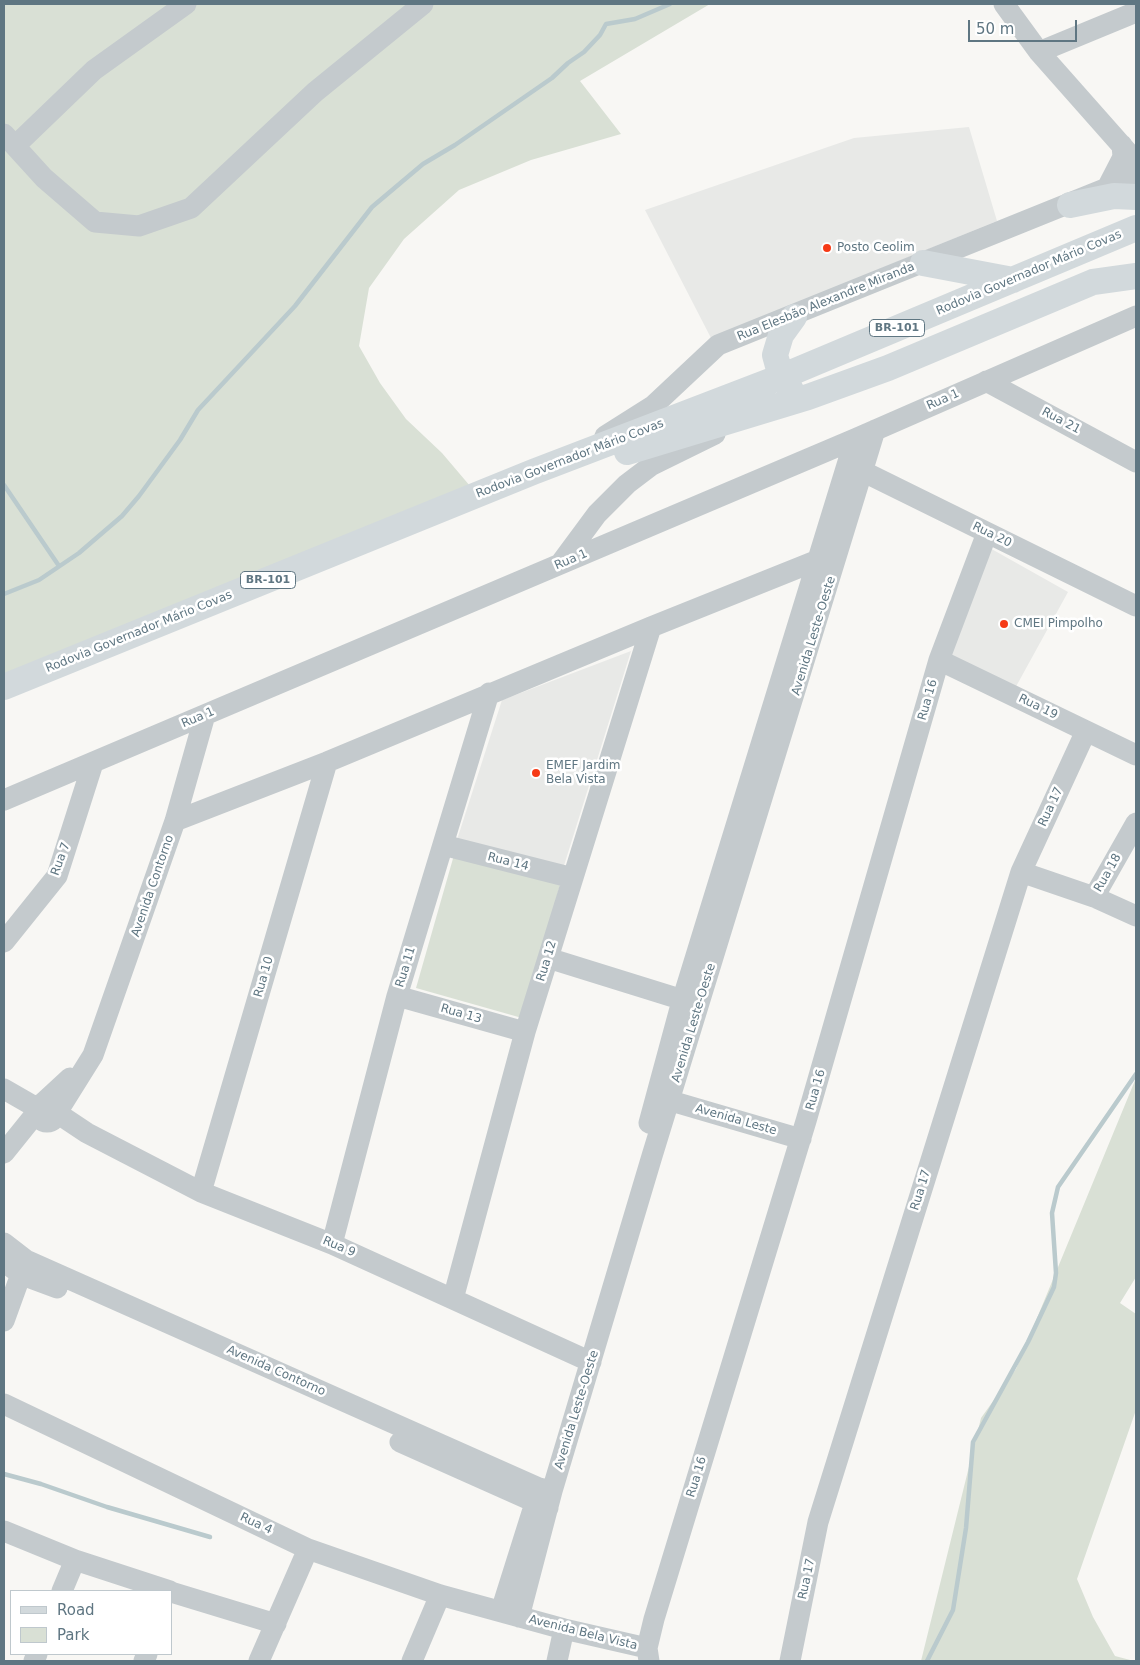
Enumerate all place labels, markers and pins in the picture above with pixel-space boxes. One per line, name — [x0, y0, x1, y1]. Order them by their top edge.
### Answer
place label: Posto Ceolim — [837, 241, 915, 255]
marker: Posto Ceolim — [821, 242, 833, 254]
place label: CMEI Pimpolho — [1014, 617, 1103, 631]
marker: CMEI Pimpolho — [998, 618, 1010, 630]
place label: EMEF Jardim Bela Vista — [546, 759, 620, 787]
marker: EMEF Jardim Bela Vista — [530, 767, 542, 779]

